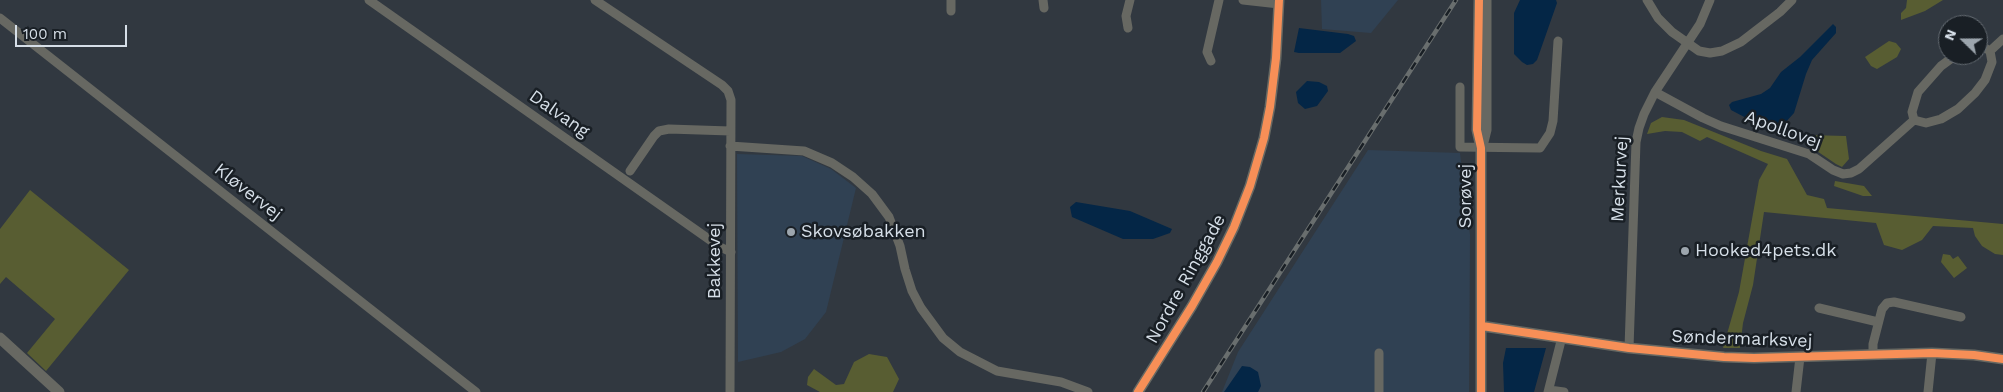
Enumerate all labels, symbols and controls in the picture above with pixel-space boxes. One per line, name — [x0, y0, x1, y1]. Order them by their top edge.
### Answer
scale bar — [18, 15, 130, 47]
north arrow — [1938, 15, 1988, 65]
text: 100 m — [23, 25, 67, 43]
text: N — [1941, 27, 1959, 43]
street label: Dalvang — [525, 86, 593, 142]
street label: Apollovej — [1742, 106, 1824, 154]
street label: Merkurvej — [1607, 135, 1633, 223]
street label: Kløvervej — [210, 159, 286, 225]
street label: Sorøvej — [1455, 164, 1477, 228]
street label: Nordre Ringgade — [1141, 211, 1231, 347]
place label: Skovsøbakken — [801, 221, 926, 243]
street label: Bakkevej — [704, 223, 726, 299]
marker: Skovsøbakken — [785, 226, 797, 238]
place label: Hooked4pets.dk — [1695, 240, 1837, 262]
marker: Hooked4pets.dk — [1679, 245, 1691, 257]
street label: Søndermarksvej — [1671, 326, 1813, 352]

